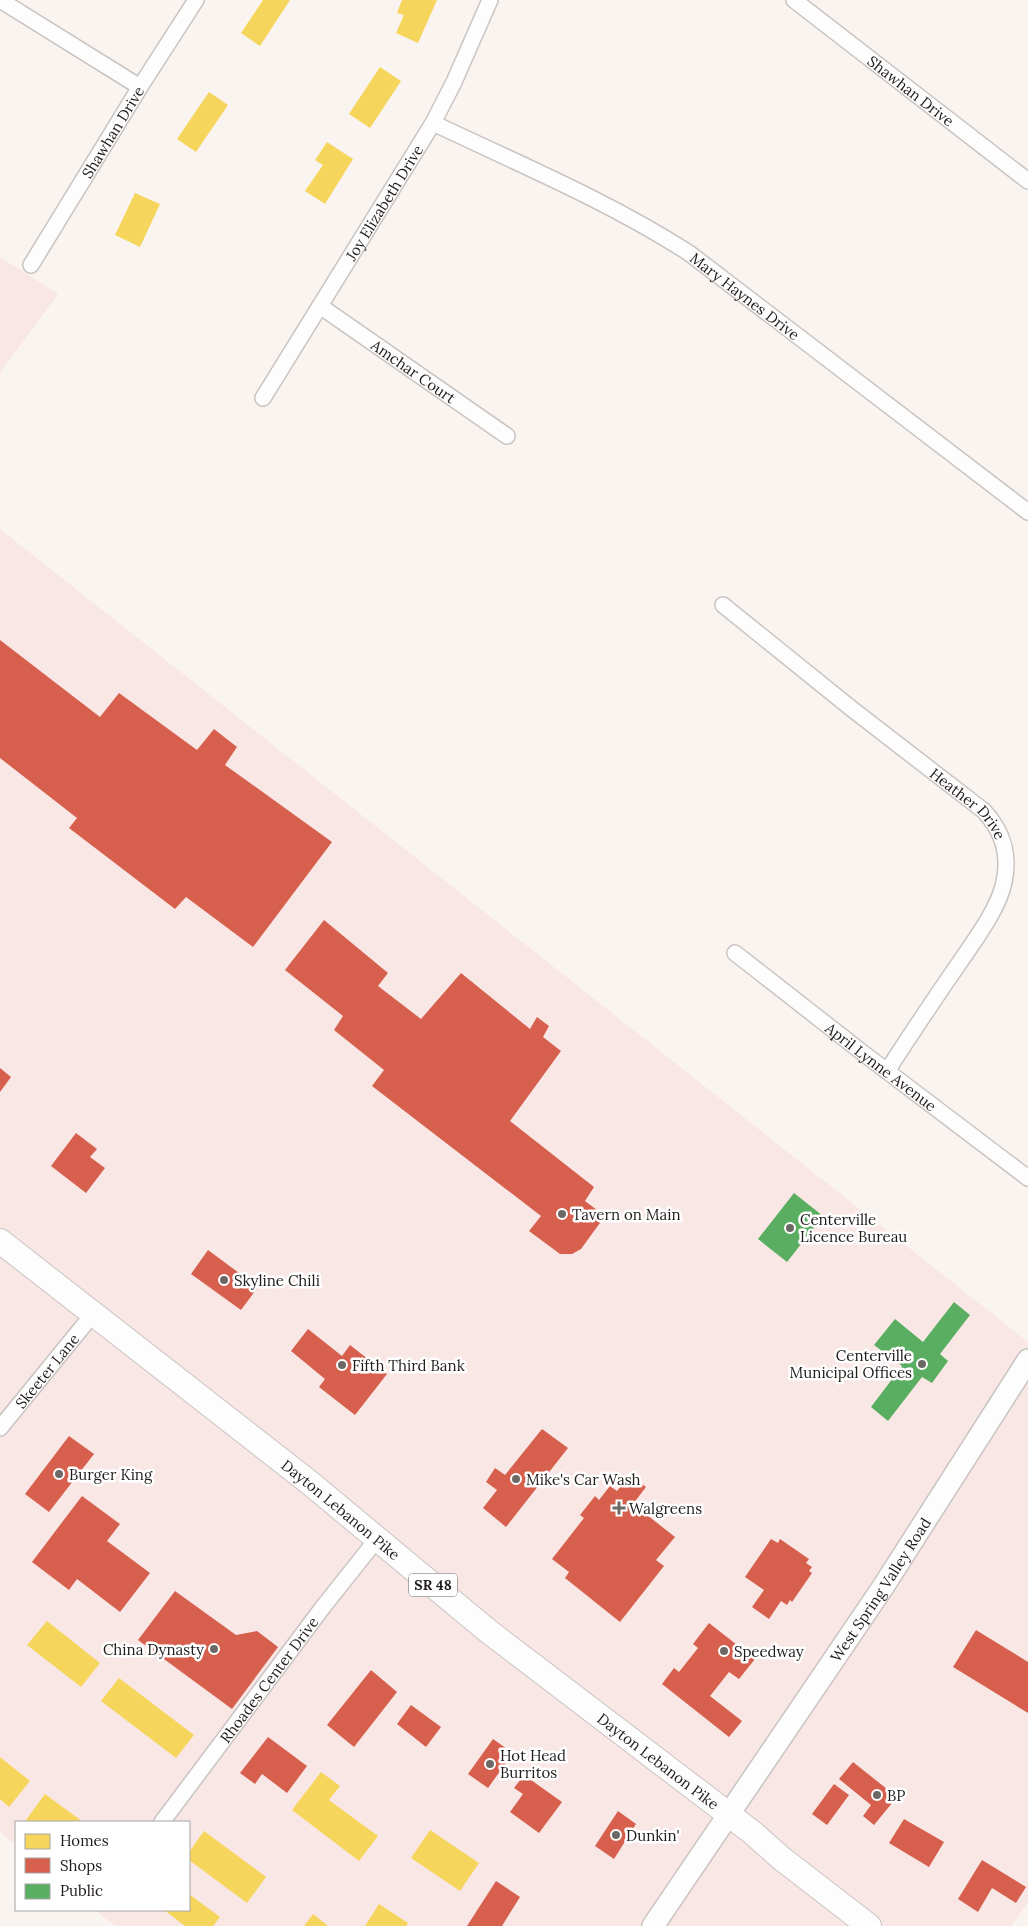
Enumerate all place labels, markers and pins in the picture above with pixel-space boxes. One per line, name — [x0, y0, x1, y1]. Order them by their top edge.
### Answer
place label: Tavern on Main — [572, 1205, 681, 1224]
marker: Tavern on Main — [556, 1208, 568, 1220]
place label: Centerville Licence Bureau — [800, 1210, 907, 1246]
marker: Centerville Licence Bureau — [784, 1222, 796, 1234]
place label: Skyline Chili — [234, 1271, 320, 1290]
marker: Skyline Chili — [218, 1274, 230, 1286]
place label: Centerville Municipal Offices — [790, 1346, 912, 1382]
place label: Fifth Third Bank — [352, 1356, 465, 1375]
marker: Centerville Municipal Offices — [916, 1358, 928, 1370]
marker: Fifth Third Bank — [336, 1359, 348, 1371]
place label: Burger King — [69, 1465, 153, 1484]
marker: Burger King — [53, 1468, 65, 1480]
place label: Mike's Car Wash — [526, 1470, 641, 1489]
marker: Mike's Car Wash — [510, 1473, 522, 1485]
place label: Walgreens — [629, 1499, 702, 1518]
marker: Walgreens — [613, 1502, 625, 1514]
place label: China Dynasty — [103, 1640, 204, 1659]
place label: Speedway — [734, 1642, 804, 1661]
marker: China Dynasty — [208, 1643, 220, 1655]
marker: Speedway — [718, 1645, 730, 1657]
place label: Hot Head Burritos — [500, 1746, 566, 1782]
marker: Hot Head Burritos — [484, 1758, 496, 1770]
place label: BP — [887, 1786, 905, 1805]
marker: BP — [871, 1789, 883, 1801]
place label: Dunkin' — [626, 1826, 680, 1845]
marker: Dunkin' — [610, 1829, 622, 1841]

